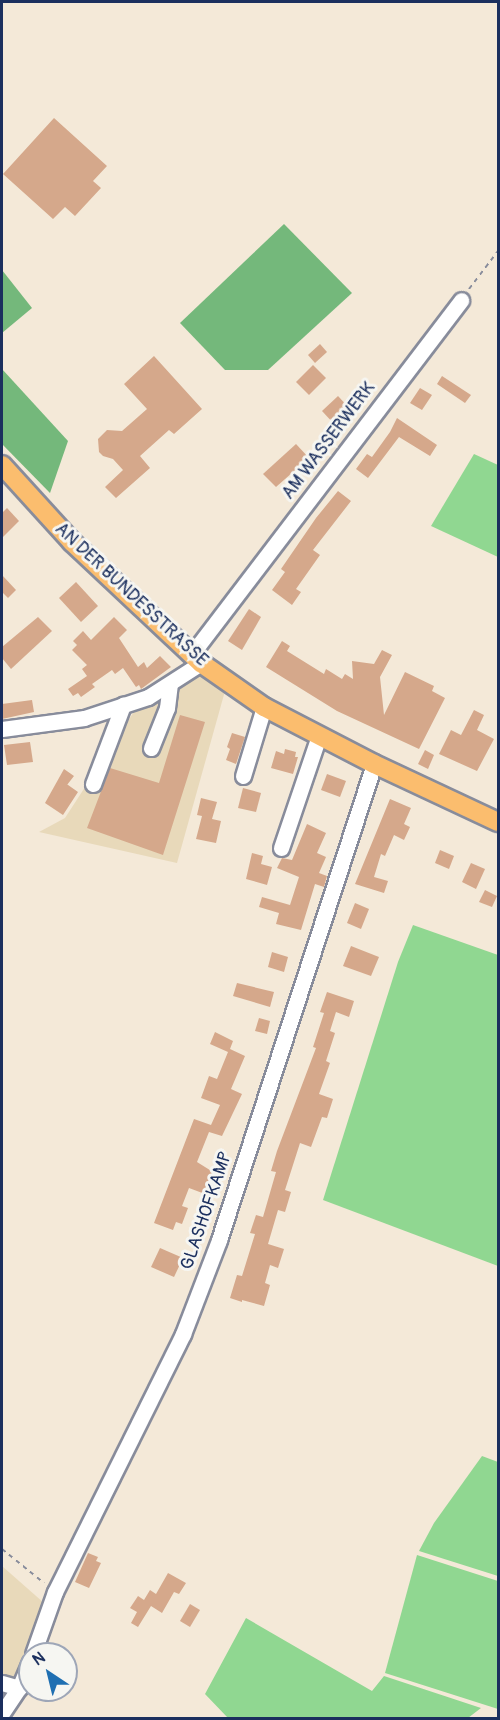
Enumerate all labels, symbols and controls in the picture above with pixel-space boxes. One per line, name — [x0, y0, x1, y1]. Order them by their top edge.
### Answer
street label: AM WASSERWERK — [278, 378, 380, 504]
street label: AN DER BUNDESSTRASSE — [50, 519, 212, 671]
street label: GLASHOFKAMP — [177, 1149, 237, 1273]
north arrow — [18, 1642, 78, 1702]
text: N — [29, 1648, 49, 1670]

